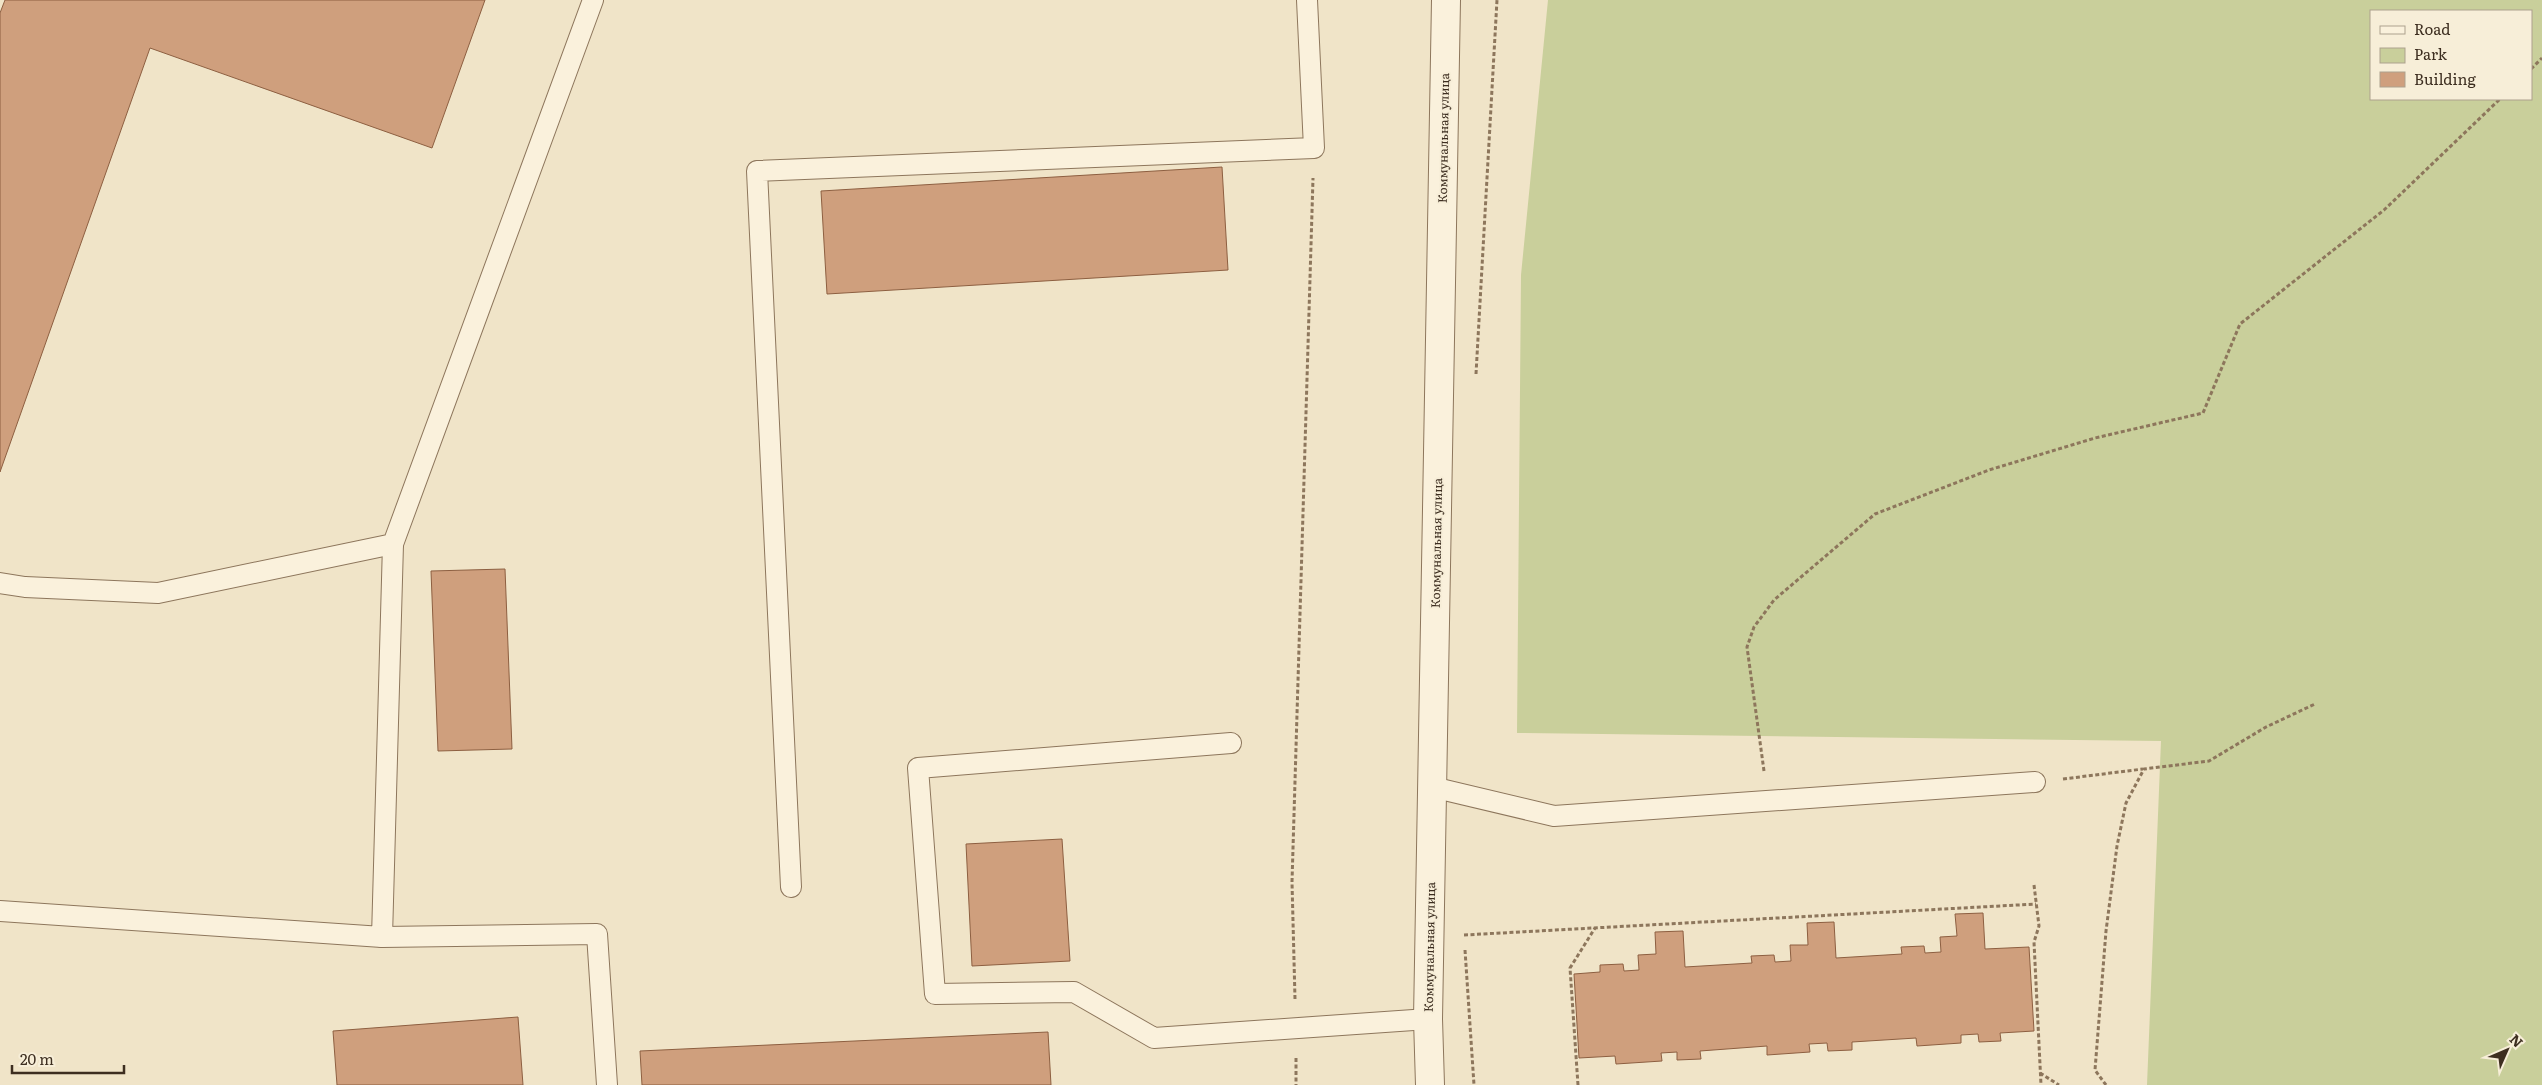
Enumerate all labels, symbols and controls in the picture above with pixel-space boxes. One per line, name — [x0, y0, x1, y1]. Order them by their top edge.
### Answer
legend — [2370, 10, 2532, 100]
text: Road — [2414, 17, 2450, 40]
text: Park — [2414, 42, 2448, 65]
text: Building — [2414, 67, 2476, 90]
street label: Коммунальная улица — [1433, 72, 1453, 203]
street label: Коммунальная улица — [1426, 477, 1446, 608]
street label: Коммунальная улица — [1419, 881, 1439, 1012]
north arrow — [2482, 1025, 2532, 1075]
text: N — [2506, 1029, 2528, 1052]
scale bar — [12, 1042, 125, 1074]
text: 20 m — [20, 1047, 54, 1070]

